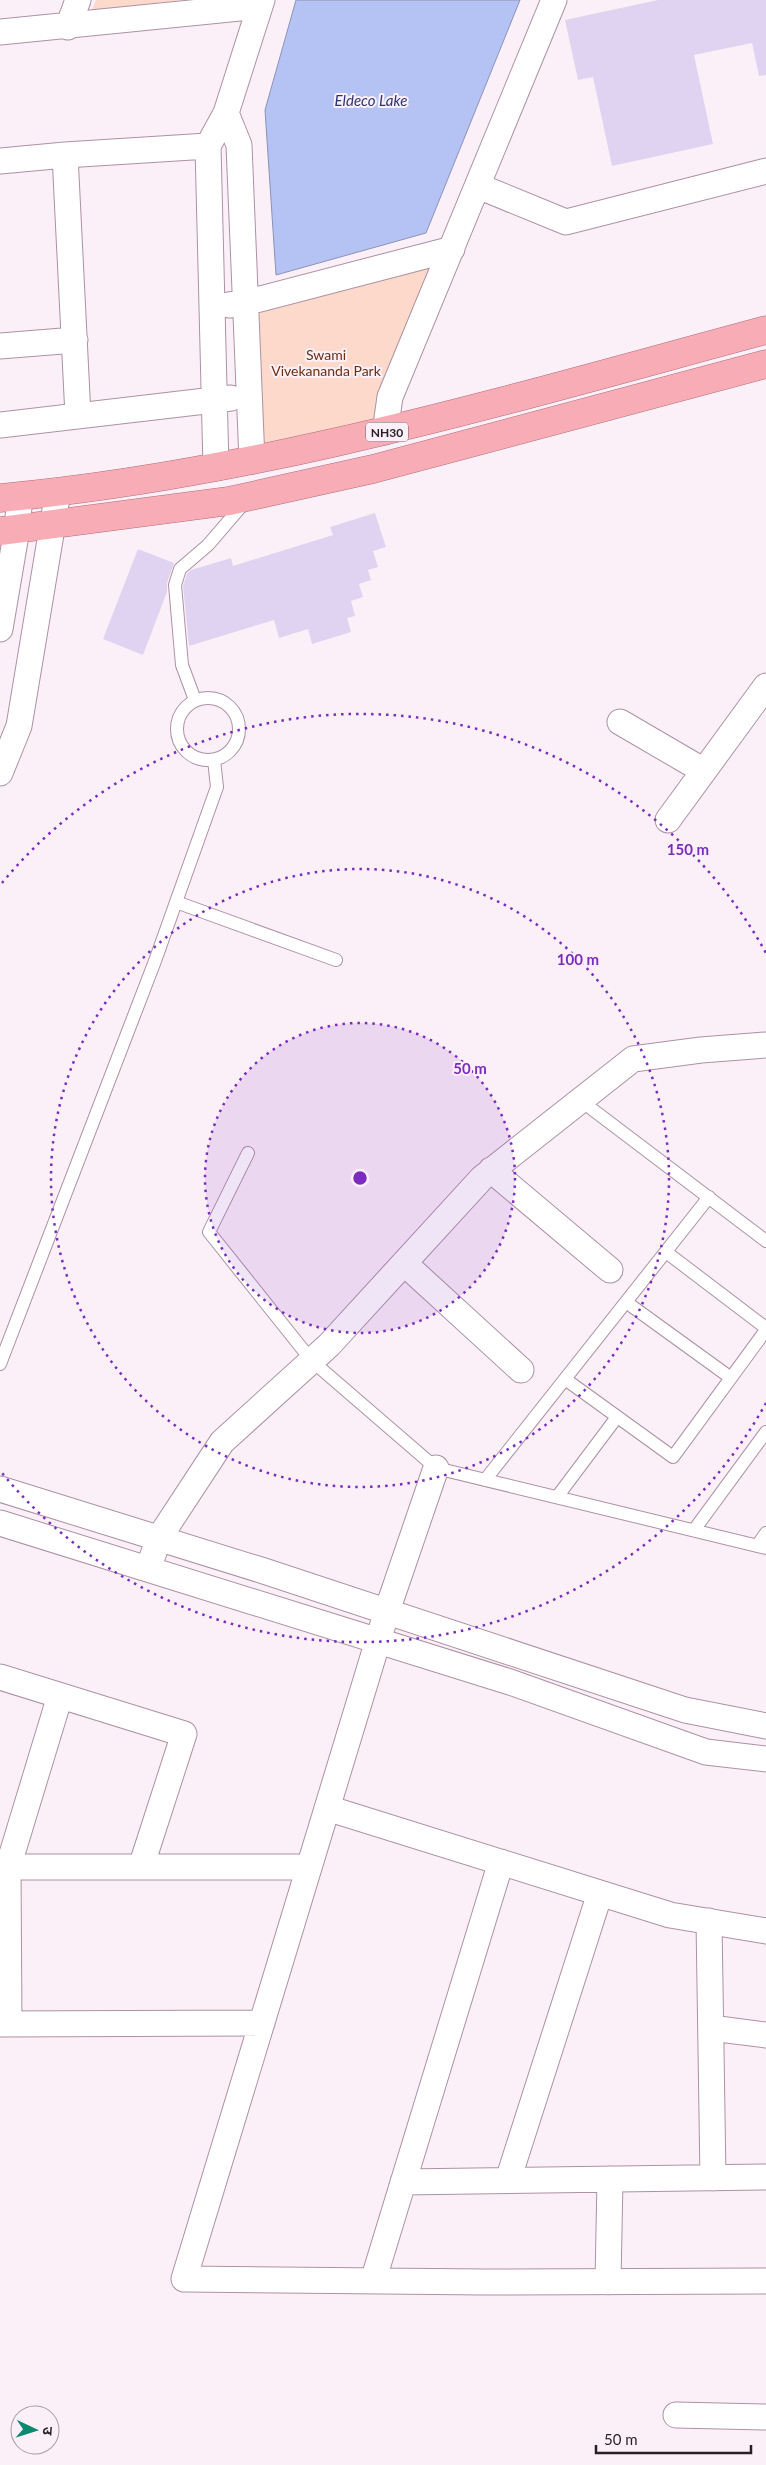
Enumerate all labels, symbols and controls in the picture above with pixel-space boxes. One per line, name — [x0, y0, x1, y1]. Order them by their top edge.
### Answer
water label: Eldeco Lake — [335, 91, 407, 109]
park label: Swami Vivekananda Park — [271, 346, 382, 379]
road number: NH30 — [366, 422, 408, 442]
text: 150 m — [667, 840, 709, 858]
text: 100 m — [557, 950, 599, 968]
text: 50 m — [453, 1059, 487, 1077]
centre of rings — [351, 1169, 369, 1187]
north arrow — [10, 2405, 60, 2455]
scale bar — [596, 2422, 751, 2454]
text: उ — [40, 2426, 57, 2436]
text: 50 m — [604, 2430, 638, 2448]

